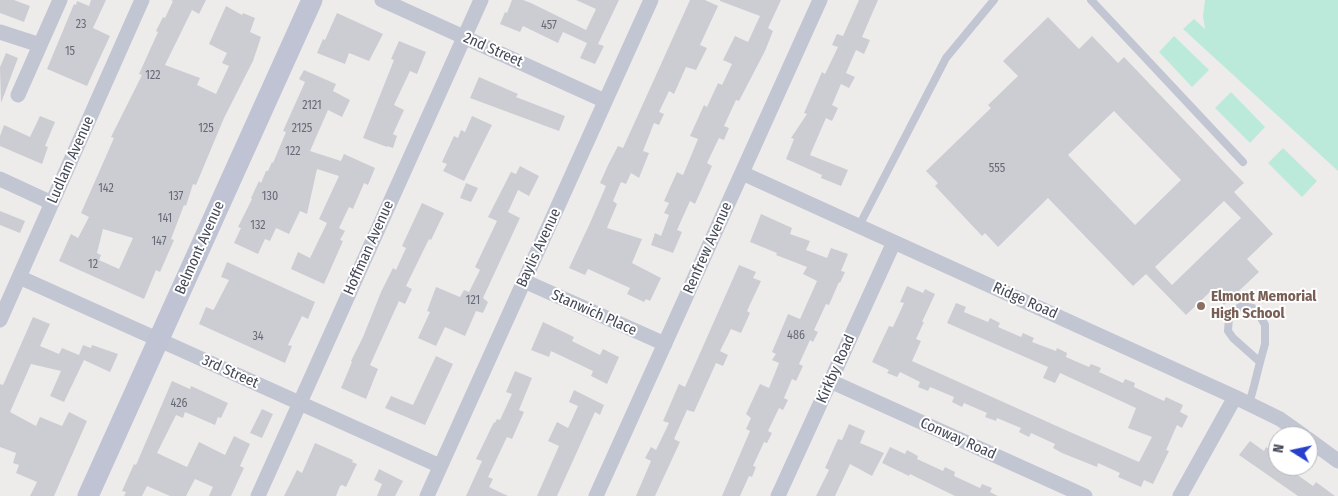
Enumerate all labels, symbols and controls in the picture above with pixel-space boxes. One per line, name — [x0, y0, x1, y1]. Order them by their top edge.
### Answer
house number: 23 — [76, 18, 86, 32]
house number: 457 — [541, 19, 557, 33]
street label: 2nd Street — [461, 29, 525, 71]
house number: 15 — [65, 45, 75, 59]
house number: 122 — [145, 69, 161, 83]
house number: 2121 — [302, 99, 322, 113]
street label: Ludlam Avenue — [44, 114, 98, 206]
house number: 125 — [198, 122, 214, 136]
house number: 2125 — [292, 122, 312, 136]
house number: 122 — [285, 145, 301, 159]
house number: 555 — [989, 162, 1005, 176]
house number: 142 — [98, 182, 114, 196]
house number: 137 — [169, 190, 183, 204]
house number: 130 — [262, 190, 278, 204]
street label: Belmont Avenue — [171, 198, 229, 298]
street label: Hoffman Avenue — [340, 198, 398, 298]
street label: Renfrew Avenue — [680, 199, 736, 297]
street label: Baylis Avenue — [513, 206, 565, 290]
house number: 141 — [158, 212, 172, 226]
house number: 132 — [250, 219, 266, 233]
house number: 147 — [151, 235, 167, 249]
house number: 12 — [88, 258, 98, 272]
street label: Ridge Road — [990, 279, 1060, 323]
street label: Stanwich Place — [549, 286, 639, 340]
place label: Elmont Memorial High School — [1211, 288, 1316, 323]
house number: 121 — [466, 294, 480, 308]
marker: Elmont Memorial High School — [1195, 300, 1207, 312]
house number: 486 — [787, 329, 805, 343]
house number: 34 — [252, 330, 264, 344]
street label: Kirkby Road — [813, 332, 859, 406]
street label: 3rd Street — [199, 352, 261, 392]
house number: 426 — [171, 397, 187, 411]
street label: Conway Road — [917, 414, 999, 464]
north arrow — [1268, 426, 1318, 476]
text: N — [1270, 443, 1288, 454]

